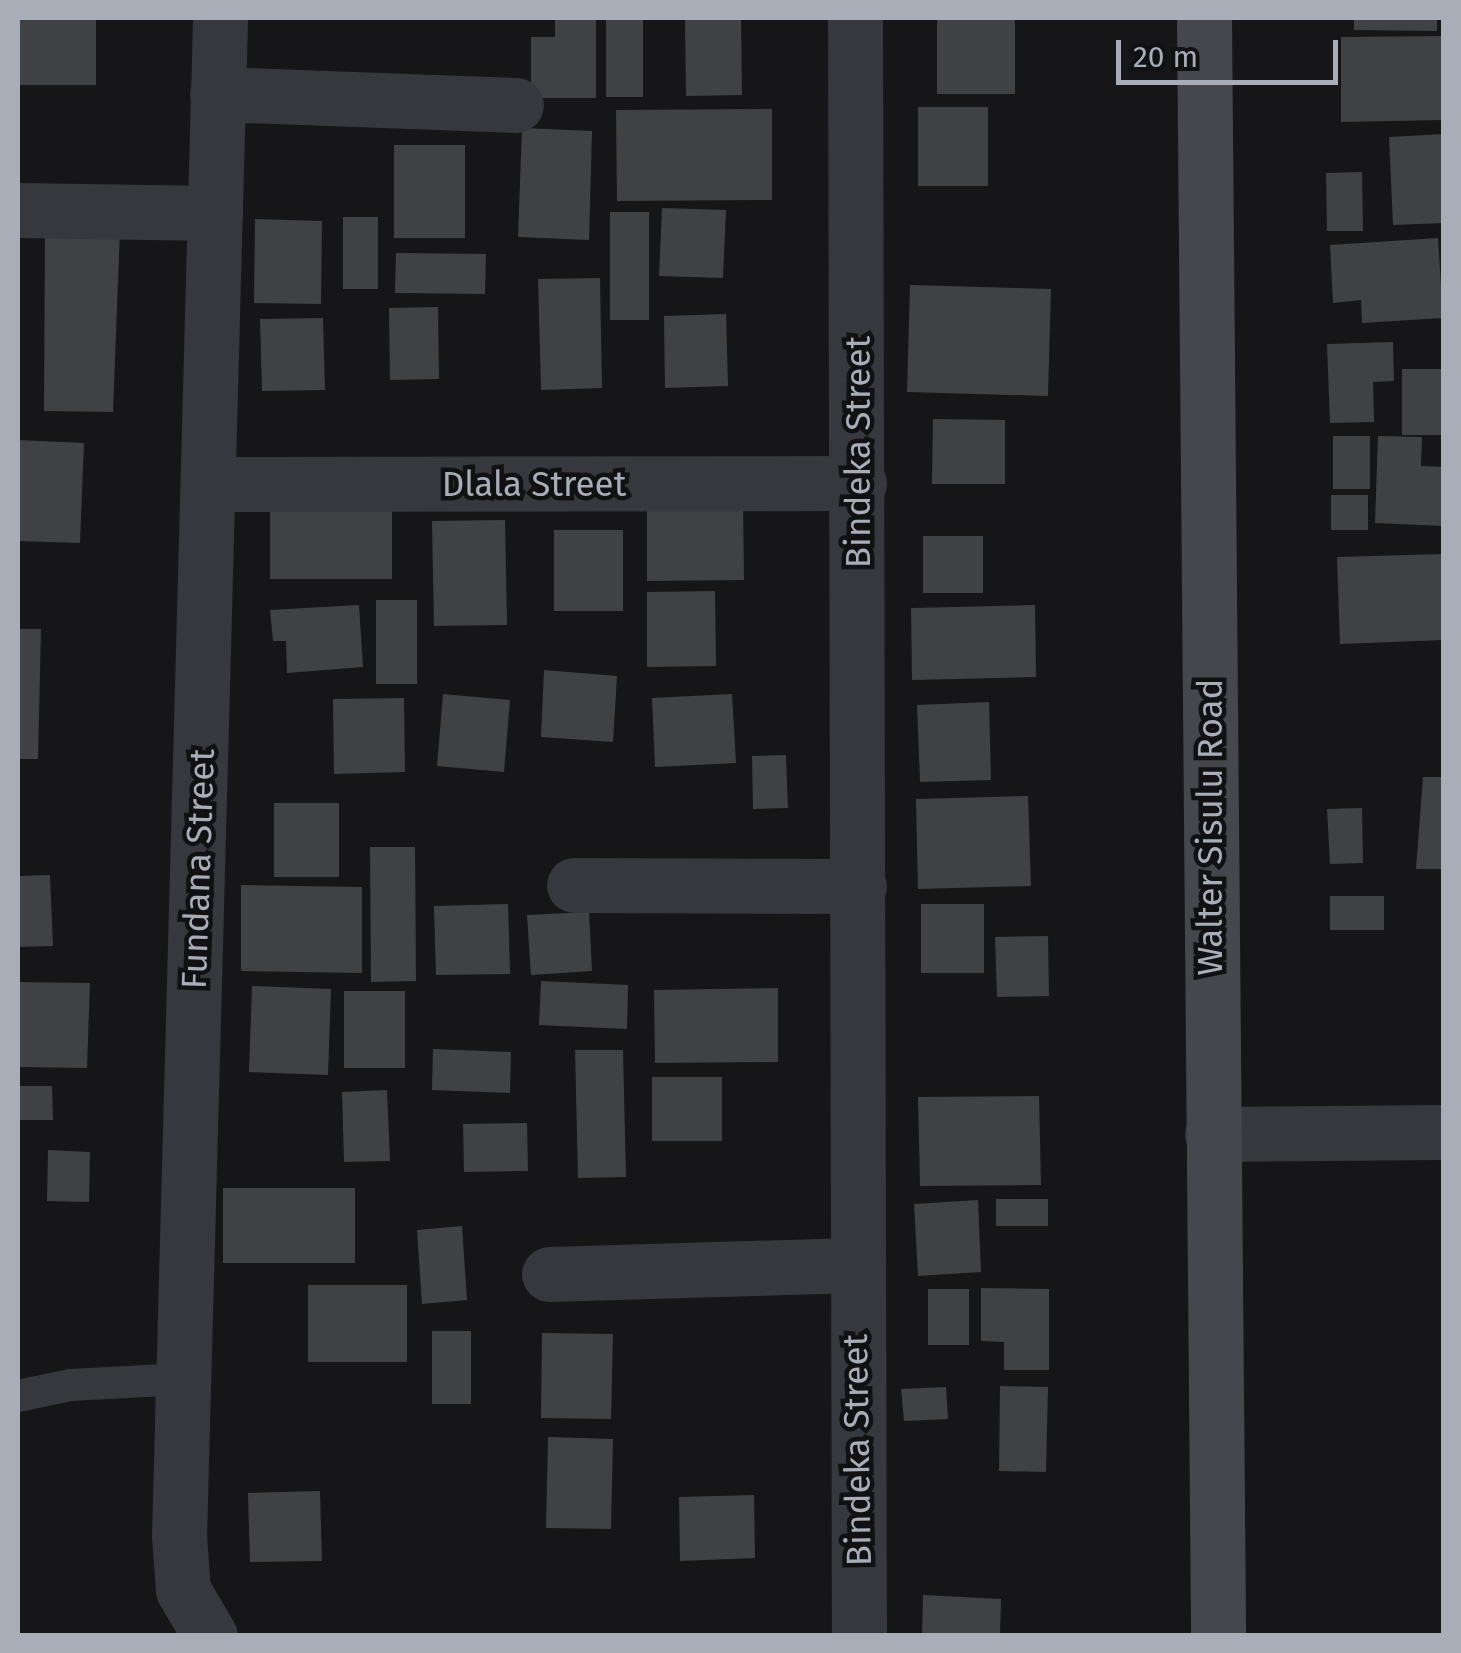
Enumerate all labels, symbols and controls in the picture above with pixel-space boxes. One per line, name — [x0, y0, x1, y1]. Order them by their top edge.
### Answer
scale bar — [1121, 20, 1344, 82]
text: 20 m — [1133, 39, 1198, 75]
street label: Bindeka Street — [837, 336, 879, 568]
street label: Dlala Street — [442, 463, 626, 505]
street label: Walter Sisulu Road — [1189, 678, 1231, 976]
street label: Fundana Street — [173, 748, 223, 990]
street label: Bindeka Street — [834, 1333, 880, 1567]

